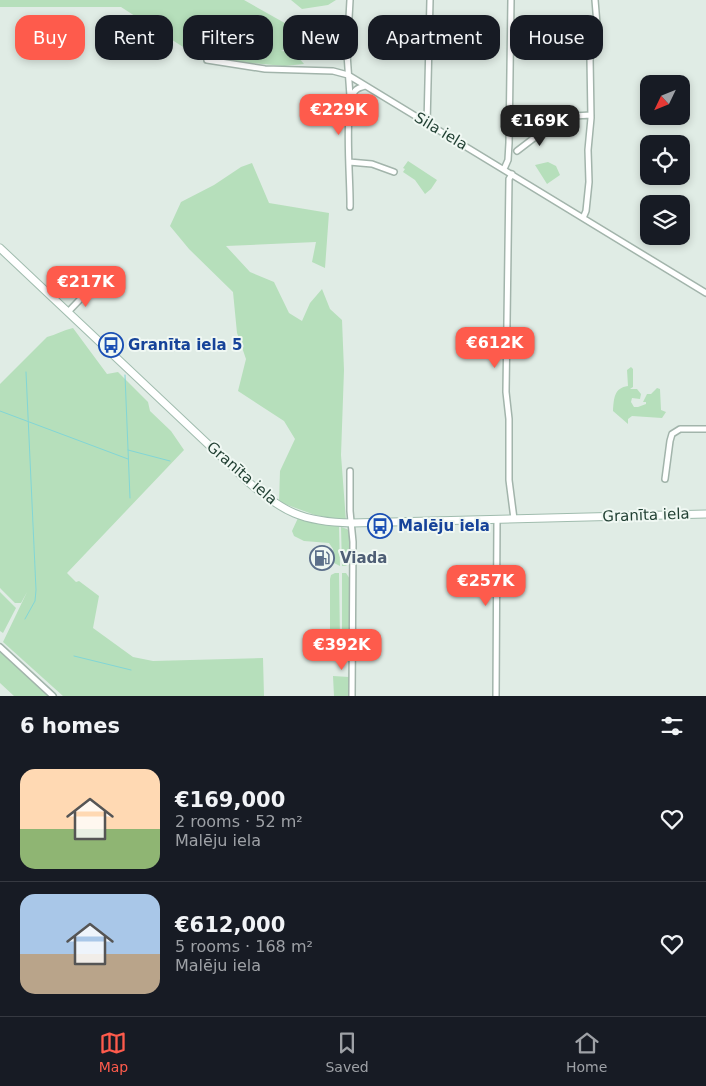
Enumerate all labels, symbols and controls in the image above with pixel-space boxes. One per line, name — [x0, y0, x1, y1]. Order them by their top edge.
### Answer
chip: Buy — [15, 15, 85, 60]
chip: Rent — [95, 15, 173, 60]
chip: Filters — [183, 15, 273, 60]
chip: New — [283, 15, 358, 60]
chip: Apartment — [368, 15, 500, 60]
chip: House — [510, 15, 603, 60]
north arrow — [640, 75, 690, 125]
map controls — [640, 75, 690, 245]
pin: €229K — [304, 94, 374, 136]
text: €229K — [311, 100, 367, 119]
pin: €169K — [505, 104, 575, 147]
street label: Sila iela — [411, 108, 471, 154]
text: €169K — [512, 111, 568, 130]
button: locate — [640, 135, 690, 185]
button: layers — [640, 195, 690, 245]
pin: €217K — [51, 266, 121, 308]
text: €217K — [58, 272, 114, 291]
pin: €612K — [460, 326, 530, 369]
bus stop icon: Granīta iela 5 — [98, 332, 124, 358]
text: €612K — [467, 333, 523, 352]
place label: Granīta iela 5 — [128, 336, 242, 354]
street label: Granīta iela — [203, 438, 281, 508]
street label: Granīta iela — [602, 504, 690, 526]
bus stop icon: Malēju iela — [367, 513, 393, 539]
place label: Malēju iela — [398, 517, 490, 535]
fuel station icon: Viada — [309, 545, 335, 571]
place label: Viada — [340, 549, 387, 567]
pin: €257K — [451, 564, 521, 607]
text: €257K — [458, 571, 514, 590]
pin: €392K — [307, 628, 377, 671]
text: €392K — [314, 635, 370, 654]
icon: filters — [658, 712, 686, 740]
text: 6 homes — [20, 714, 120, 738]
text: €169,000 — [175, 788, 285, 812]
icon: home — [60, 789, 120, 849]
icon: heart — [658, 805, 686, 833]
text: 2 rooms · 52 m² — [175, 812, 303, 831]
text: Malēju iela — [175, 831, 261, 850]
text: €612,000 — [175, 913, 285, 937]
icon: home — [60, 914, 120, 974]
icon: heart — [658, 930, 686, 958]
text: 5 rooms · 168 m² — [175, 937, 313, 956]
text: Malēju iela — [175, 956, 261, 975]
tab: Map — [99, 1029, 128, 1075]
tab: Saved — [325, 1029, 369, 1075]
tab: Home — [566, 1029, 607, 1075]

